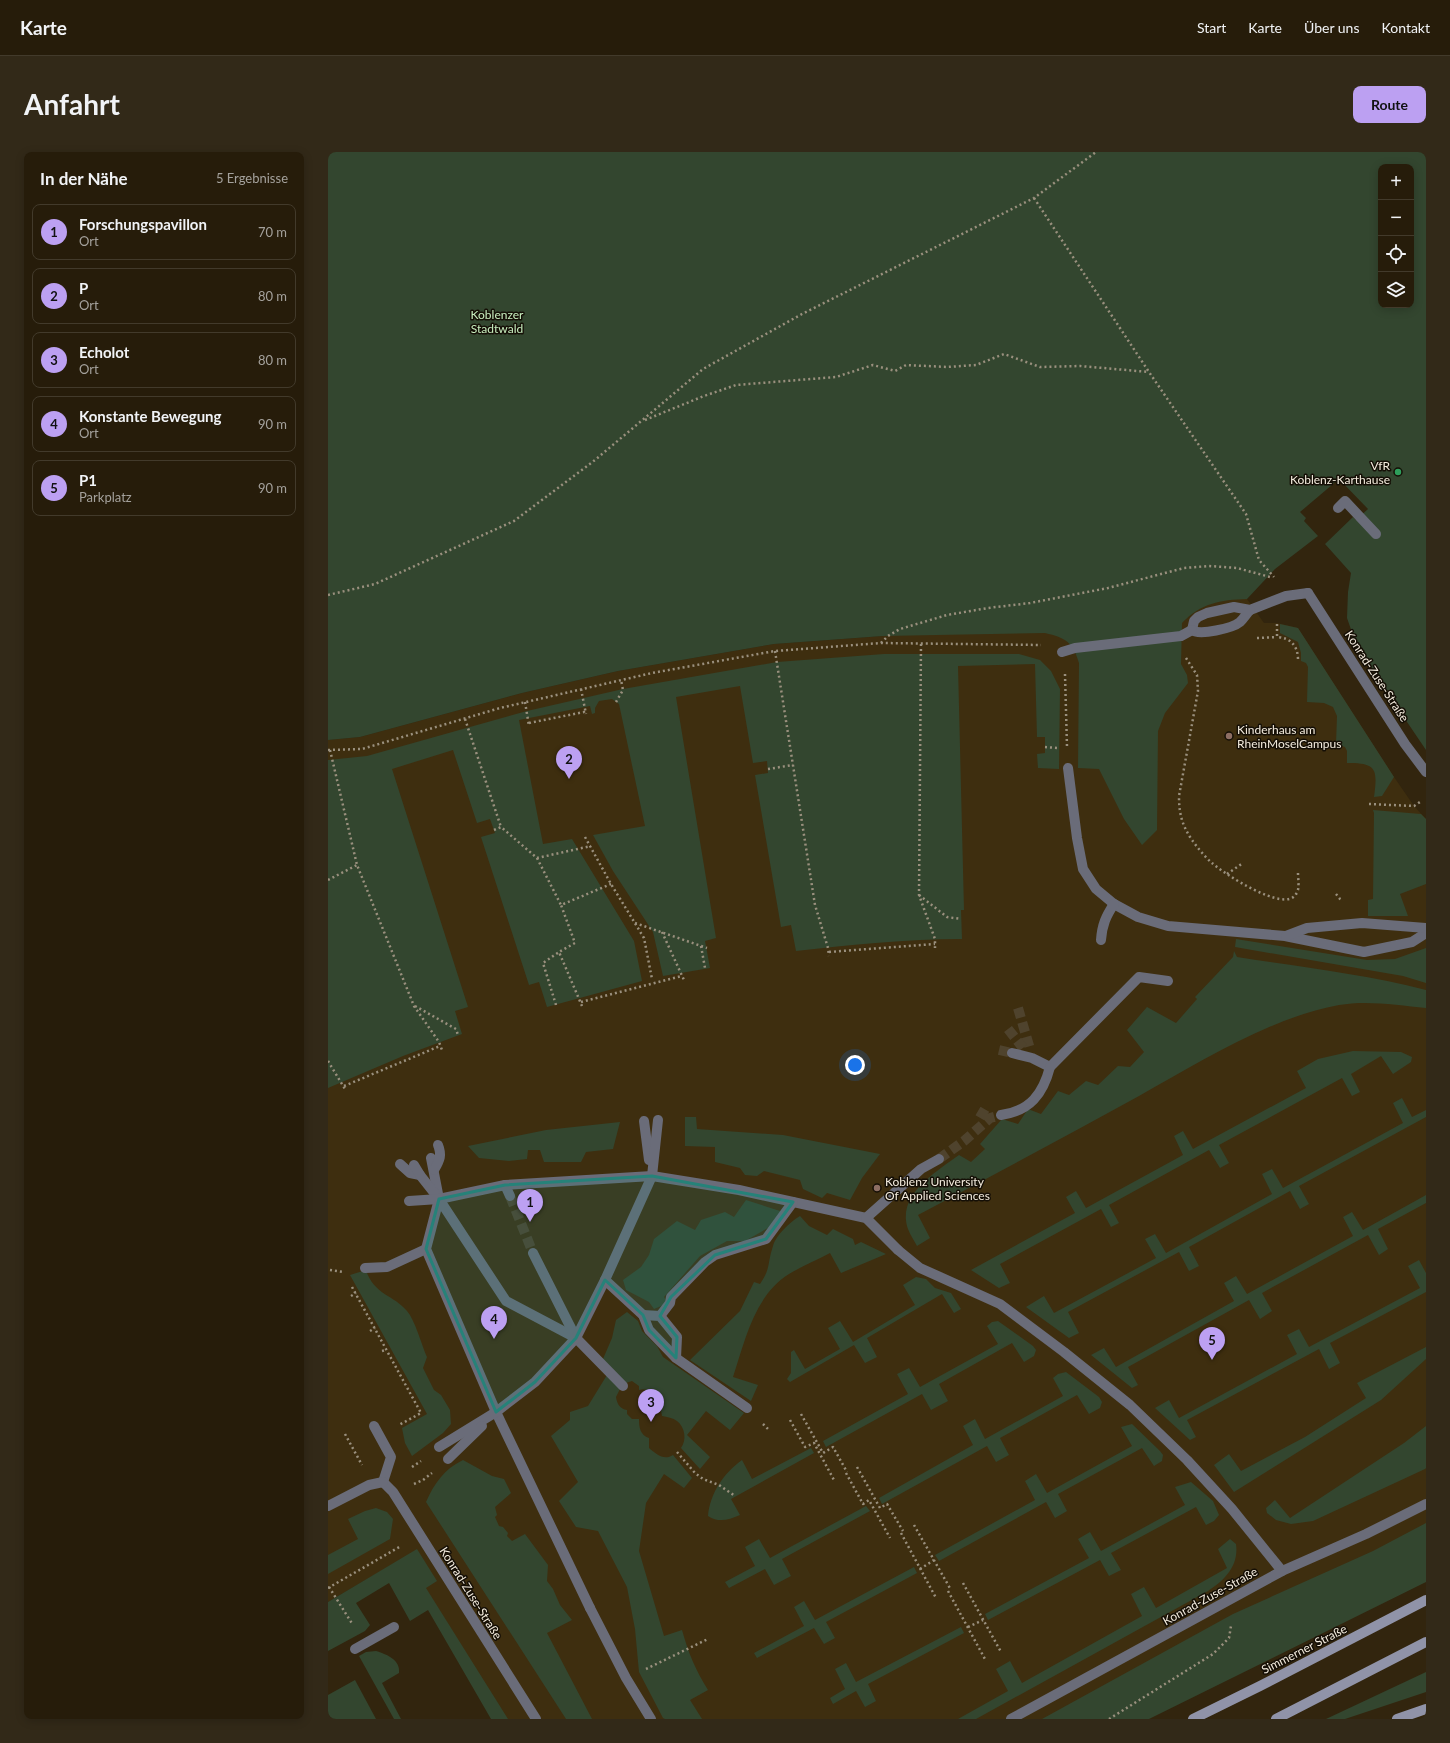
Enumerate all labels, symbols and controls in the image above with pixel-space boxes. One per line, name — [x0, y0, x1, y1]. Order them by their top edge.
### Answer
text: Karte — [20, 16, 67, 39]
text: Start — [1197, 19, 1226, 36]
text: Karte — [1248, 19, 1282, 36]
text: Über uns — [1304, 19, 1359, 36]
text: Kontakt — [1381, 19, 1430, 36]
button: Route — [1353, 86, 1426, 123]
text: Anfahrt — [24, 87, 120, 121]
map controls — [1378, 164, 1414, 308]
button: + — [1378, 164, 1414, 200]
text: In der Nähe — [40, 168, 128, 189]
text: 5 Ergebnisse — [216, 170, 288, 186]
button: − — [1378, 200, 1414, 236]
text: Forschungspavillon — [79, 215, 207, 233]
text: 1 — [50, 224, 58, 240]
text: 70 m — [258, 224, 287, 240]
text: Ort — [79, 233, 99, 249]
button: locate — [1378, 236, 1414, 272]
button: layers — [1378, 272, 1414, 308]
text: P — [79, 279, 88, 297]
text: 2 — [50, 288, 58, 304]
text: 80 m — [258, 288, 287, 304]
text: Ort — [79, 297, 99, 313]
park label: Koblenzer Stadtwald — [471, 307, 524, 336]
text: Echolot — [79, 343, 129, 361]
text: 3 — [50, 352, 58, 368]
text: 80 m — [258, 352, 287, 368]
text: Ort — [79, 361, 99, 377]
text: Konstante Bewegung — [79, 407, 221, 425]
text: 4 — [50, 416, 58, 432]
text: 90 m — [258, 416, 287, 432]
text: Ort — [79, 425, 99, 441]
place label: VfR Koblenz-Karthause — [1290, 458, 1390, 487]
marker: VfR Koblenz-Karthause — [1393, 467, 1403, 477]
text: P1 — [79, 471, 97, 489]
text: 5 — [50, 480, 58, 496]
text: 90 m — [258, 480, 287, 496]
text: Parkplatz — [79, 489, 132, 505]
street label: Konrad-Zuse-Straße — [1342, 627, 1412, 725]
place label: Kinderhaus am RheinMoselCampus — [1237, 722, 1341, 751]
marker: Kinderhaus am RheinMoselCampus — [1224, 731, 1234, 741]
pin: 2 — [556, 746, 582, 779]
your location — [845, 1055, 865, 1075]
place label: Koblenz University Of Applied Sciences — [885, 1174, 990, 1203]
marker: Koblenz University Of Applied Sciences — [872, 1183, 882, 1193]
pin: 1 — [517, 1189, 543, 1222]
pin: 4 — [481, 1306, 507, 1339]
pin: 5 — [1199, 1327, 1225, 1360]
pin: 3 — [638, 1389, 664, 1422]
street label: Konrad-Zuse-Straße — [437, 1544, 505, 1642]
street label: Konrad-Zuse-Straße — [1160, 1564, 1260, 1628]
street label: Simmerner Straße — [1259, 1621, 1349, 1677]

